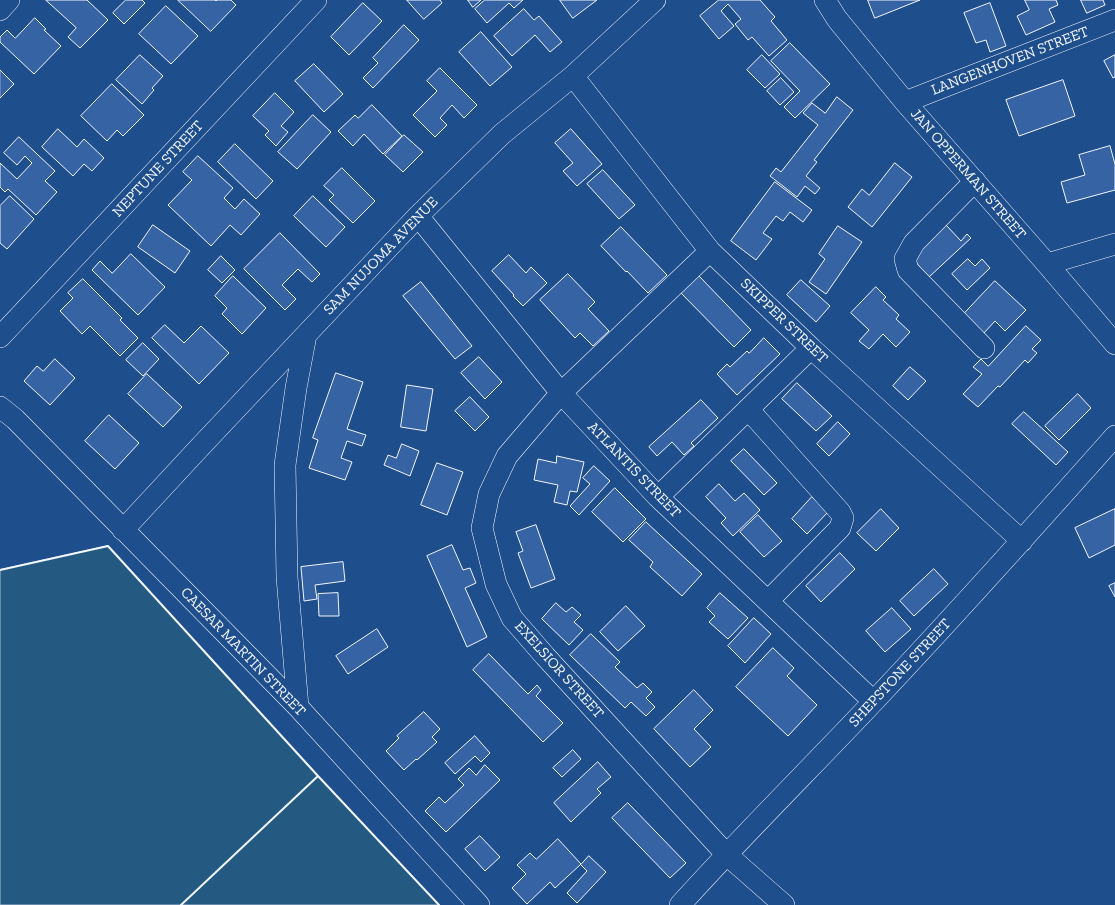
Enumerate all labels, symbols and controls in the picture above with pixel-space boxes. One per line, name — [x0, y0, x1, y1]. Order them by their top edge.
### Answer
street label: LANGENHOVEN STREET — [929, 23, 1091, 99]
street label: JAN OPPERMAN STREET — [906, 105, 1030, 243]
street label: NEPTUNE STREET — [109, 117, 207, 221]
street label: SAM NUJOMA AVENUE — [320, 193, 442, 319]
street label: SKIPPER STREET — [737, 275, 831, 367]
street label: ATLANTIS STREET — [584, 418, 684, 522]
street label: CAESAR MARTIN STREET — [177, 584, 309, 720]
street label: SHEPSTONE STREET — [845, 615, 955, 731]
street label: EXELSIOR STREET — [511, 618, 607, 722]

